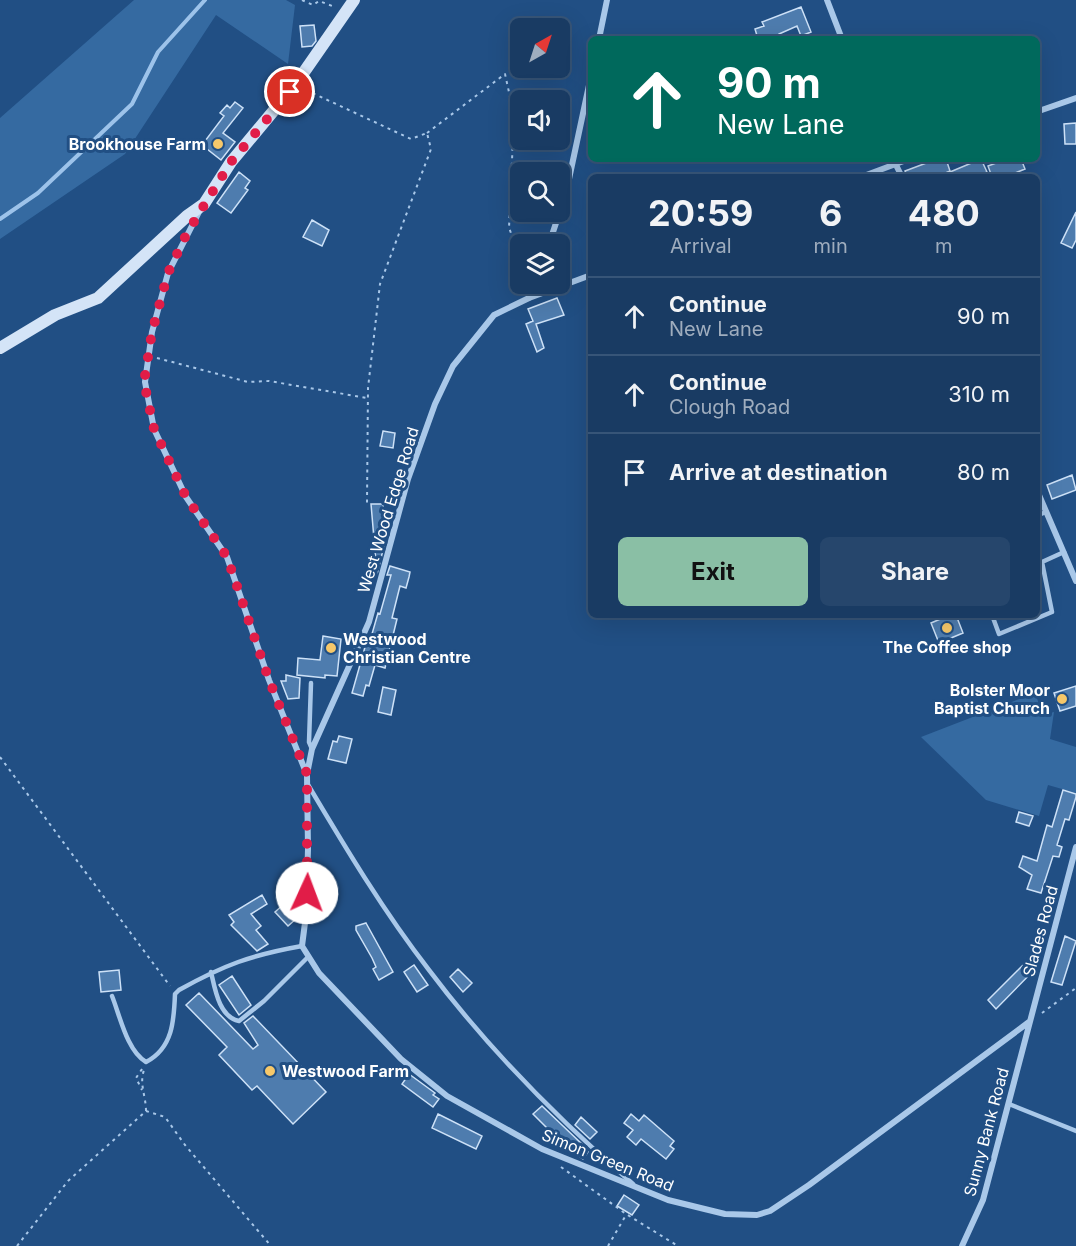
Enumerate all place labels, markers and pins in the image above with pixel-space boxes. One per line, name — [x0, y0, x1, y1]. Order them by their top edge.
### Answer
pin — [264, 66, 315, 117]
place label: Brookhouse Farm — [69, 134, 206, 154]
marker: Brookhouse Farm — [211, 137, 225, 151]
marker: The Coffee shop — [940, 621, 954, 635]
place label: Westwood Christian Centre — [343, 629, 471, 667]
place label: The Coffee shop — [882, 637, 1012, 657]
marker: Westwood Christian Centre — [324, 641, 338, 655]
place label: Bolster Moor Baptist Church — [934, 680, 1050, 718]
marker: Bolster Moor Baptist Church — [1055, 692, 1069, 706]
place label: Westwood Farm — [282, 1061, 409, 1081]
marker: Westwood Farm — [263, 1064, 277, 1078]

